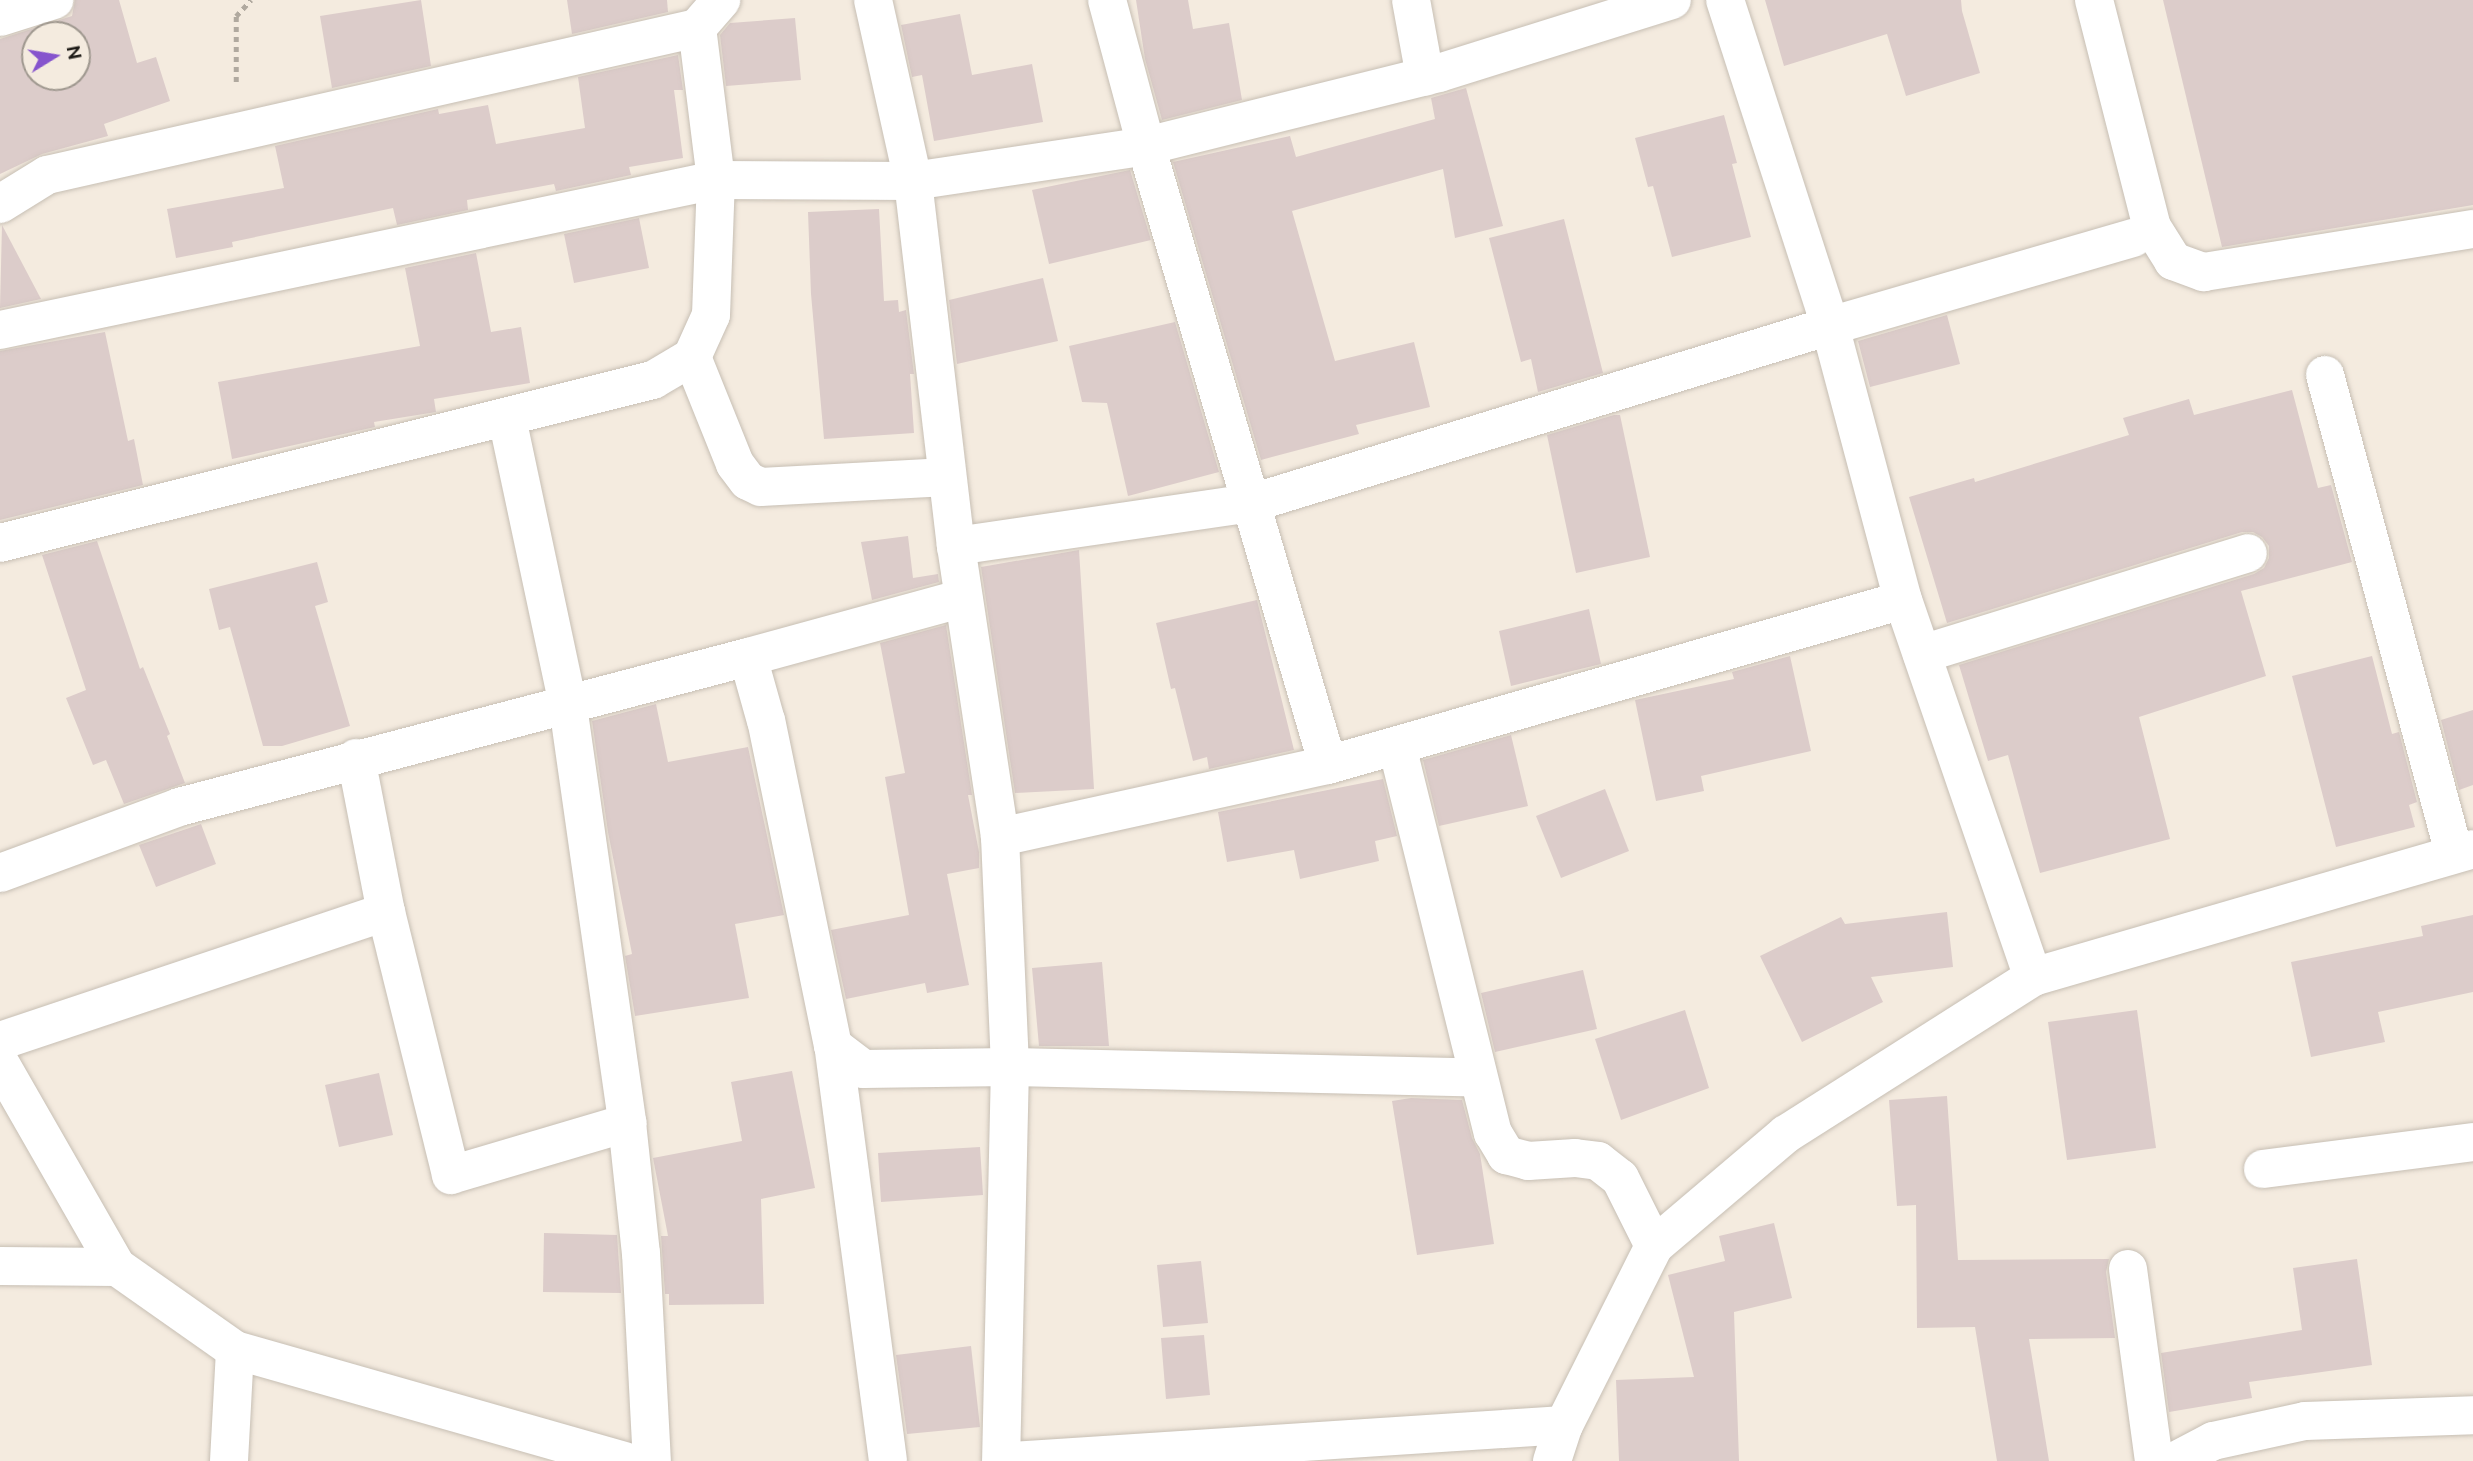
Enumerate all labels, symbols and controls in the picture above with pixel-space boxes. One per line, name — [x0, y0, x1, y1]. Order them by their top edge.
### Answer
north arrow — [21, 21, 91, 91]
text: N — [62, 43, 87, 61]

